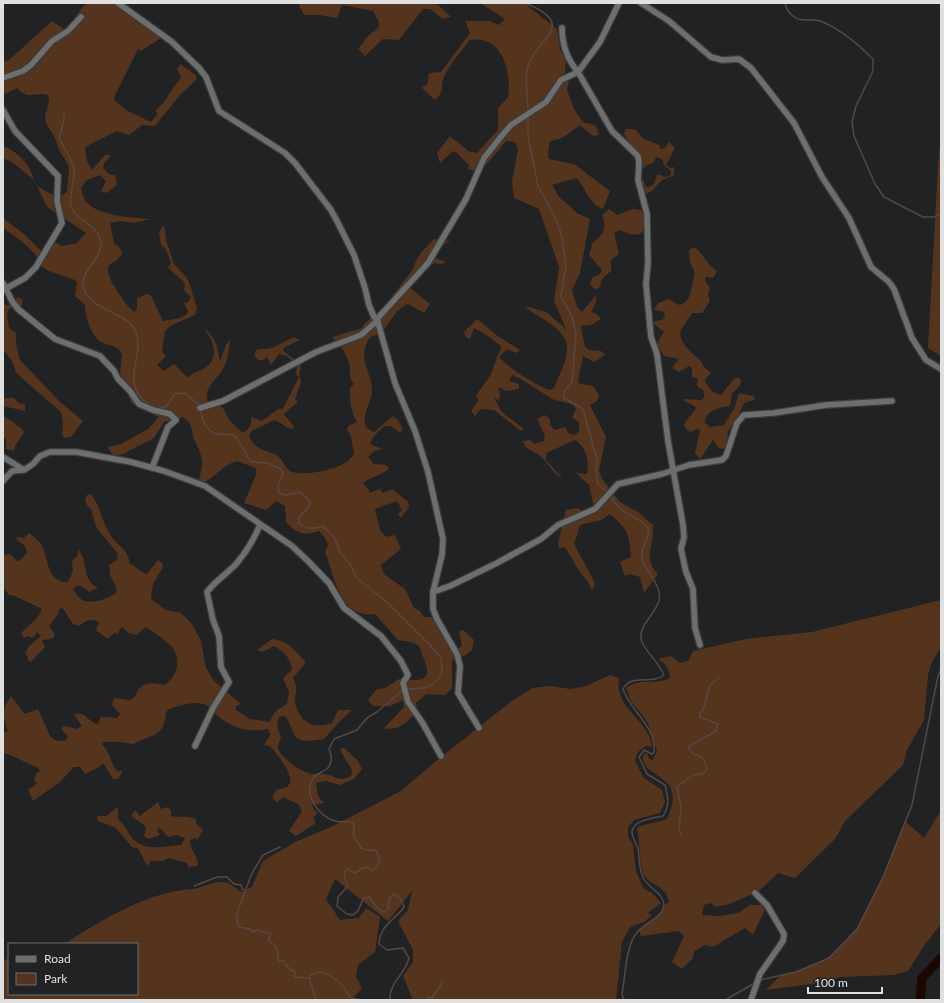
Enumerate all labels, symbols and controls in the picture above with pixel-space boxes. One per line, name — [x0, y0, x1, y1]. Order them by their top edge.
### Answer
legend — [8, 943, 138, 995]
text: Road — [44, 951, 71, 966]
scale bar — [808, 969, 882, 995]
text: Park — [44, 971, 68, 986]
text: 100 m — [814, 975, 848, 990]

